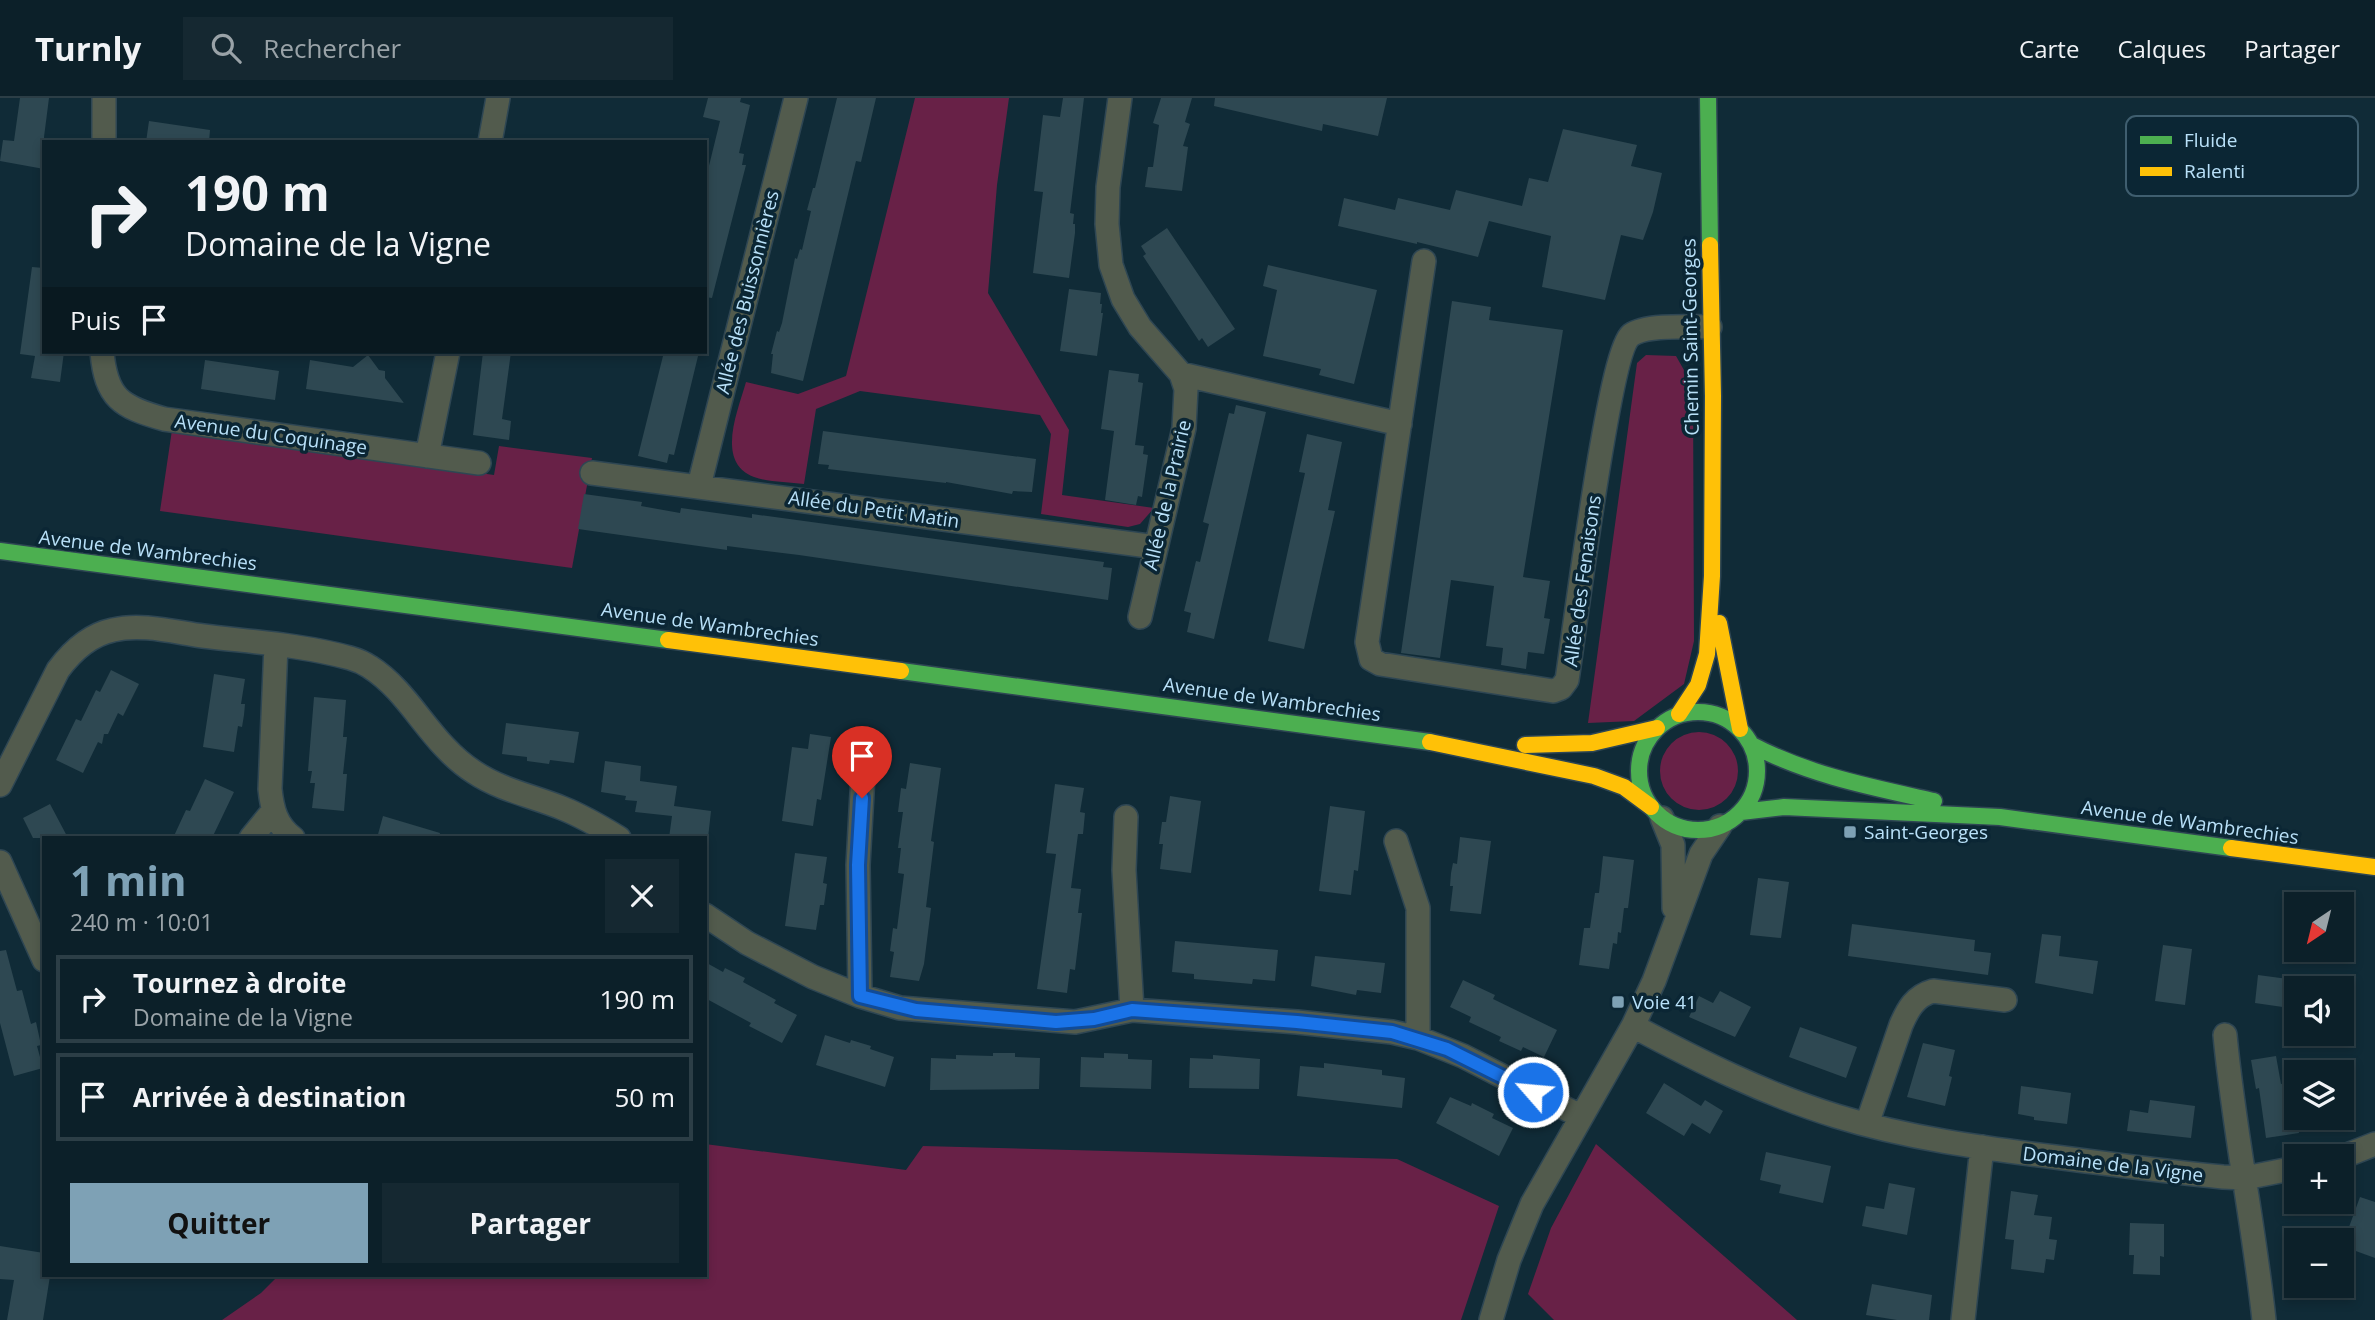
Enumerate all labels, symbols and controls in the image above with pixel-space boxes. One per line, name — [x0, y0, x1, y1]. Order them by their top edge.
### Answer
search box — [183, 17, 673, 80]
text: Turnly — [35, 26, 141, 71]
icon: search — [207, 29, 245, 67]
text: Rechercher — [263, 30, 401, 66]
text: Carte — [2019, 32, 2079, 65]
text: Calques — [2117, 32, 2206, 65]
text: Partager — [2244, 32, 2340, 65]
legend — [2126, 116, 2358, 196]
text: Fluide — [2184, 127, 2237, 153]
text: Ralenti — [2184, 158, 2245, 184]
text: 190 m — [185, 159, 330, 225]
icon: right — [70, 168, 161, 259]
street label: Allée des Buissonnières — [709, 188, 785, 396]
text: Domaine de la Vigne — [185, 222, 491, 265]
street label: Chemin Saint-Georges — [1675, 238, 1705, 436]
icon: arrive — [135, 301, 173, 339]
text: Puis — [70, 302, 121, 338]
street label: Avenue du Coquinage — [173, 408, 369, 460]
street label: Allée de la Prairie — [1137, 417, 1197, 573]
street label: Allée du Petit Matin — [787, 484, 961, 534]
street label: Allée des Fenaisons — [1557, 494, 1607, 668]
street label: Avenue de Wambrechies — [38, 524, 258, 576]
street label: Avenue de Wambrechies — [600, 596, 820, 652]
street label: Avenue de Wambrechies — [1162, 671, 1382, 727]
pin — [832, 726, 892, 798]
icon: arrive — [843, 737, 881, 775]
street label: Avenue de Wambrechies — [2080, 794, 2300, 850]
place label: Saint-Georges — [1864, 819, 1988, 845]
marker: Saint-Georges — [1842, 824, 1858, 840]
text: 1 min — [70, 851, 187, 908]
button: close — [605, 859, 679, 933]
north arrow — [2284, 892, 2354, 962]
map controls — [2284, 892, 2354, 1298]
text: 240 m · 10:01 — [70, 906, 213, 938]
text: Tournez à droite — [133, 965, 346, 1001]
button: sound — [2284, 976, 2354, 1046]
icon: right — [74, 980, 112, 1018]
text: 190 m — [600, 981, 675, 1017]
place label: Voie 41 — [1632, 989, 1697, 1015]
marker: Voie 41 — [1610, 994, 1626, 1010]
text: Domaine de la Vigne — [133, 1001, 353, 1033]
position arrow — [1496, 1055, 1570, 1129]
button: layers — [2284, 1060, 2354, 1130]
icon: arrive — [74, 1078, 112, 1116]
text: Arrivée à destination — [133, 1079, 406, 1115]
text: 50 m — [614, 1079, 675, 1115]
street label: Domaine de la Vigne — [2021, 1140, 2205, 1188]
button: + — [2284, 1144, 2354, 1214]
button: Quitter — [70, 1183, 368, 1263]
button: Partager — [382, 1183, 679, 1263]
button: − — [2284, 1228, 2354, 1298]

